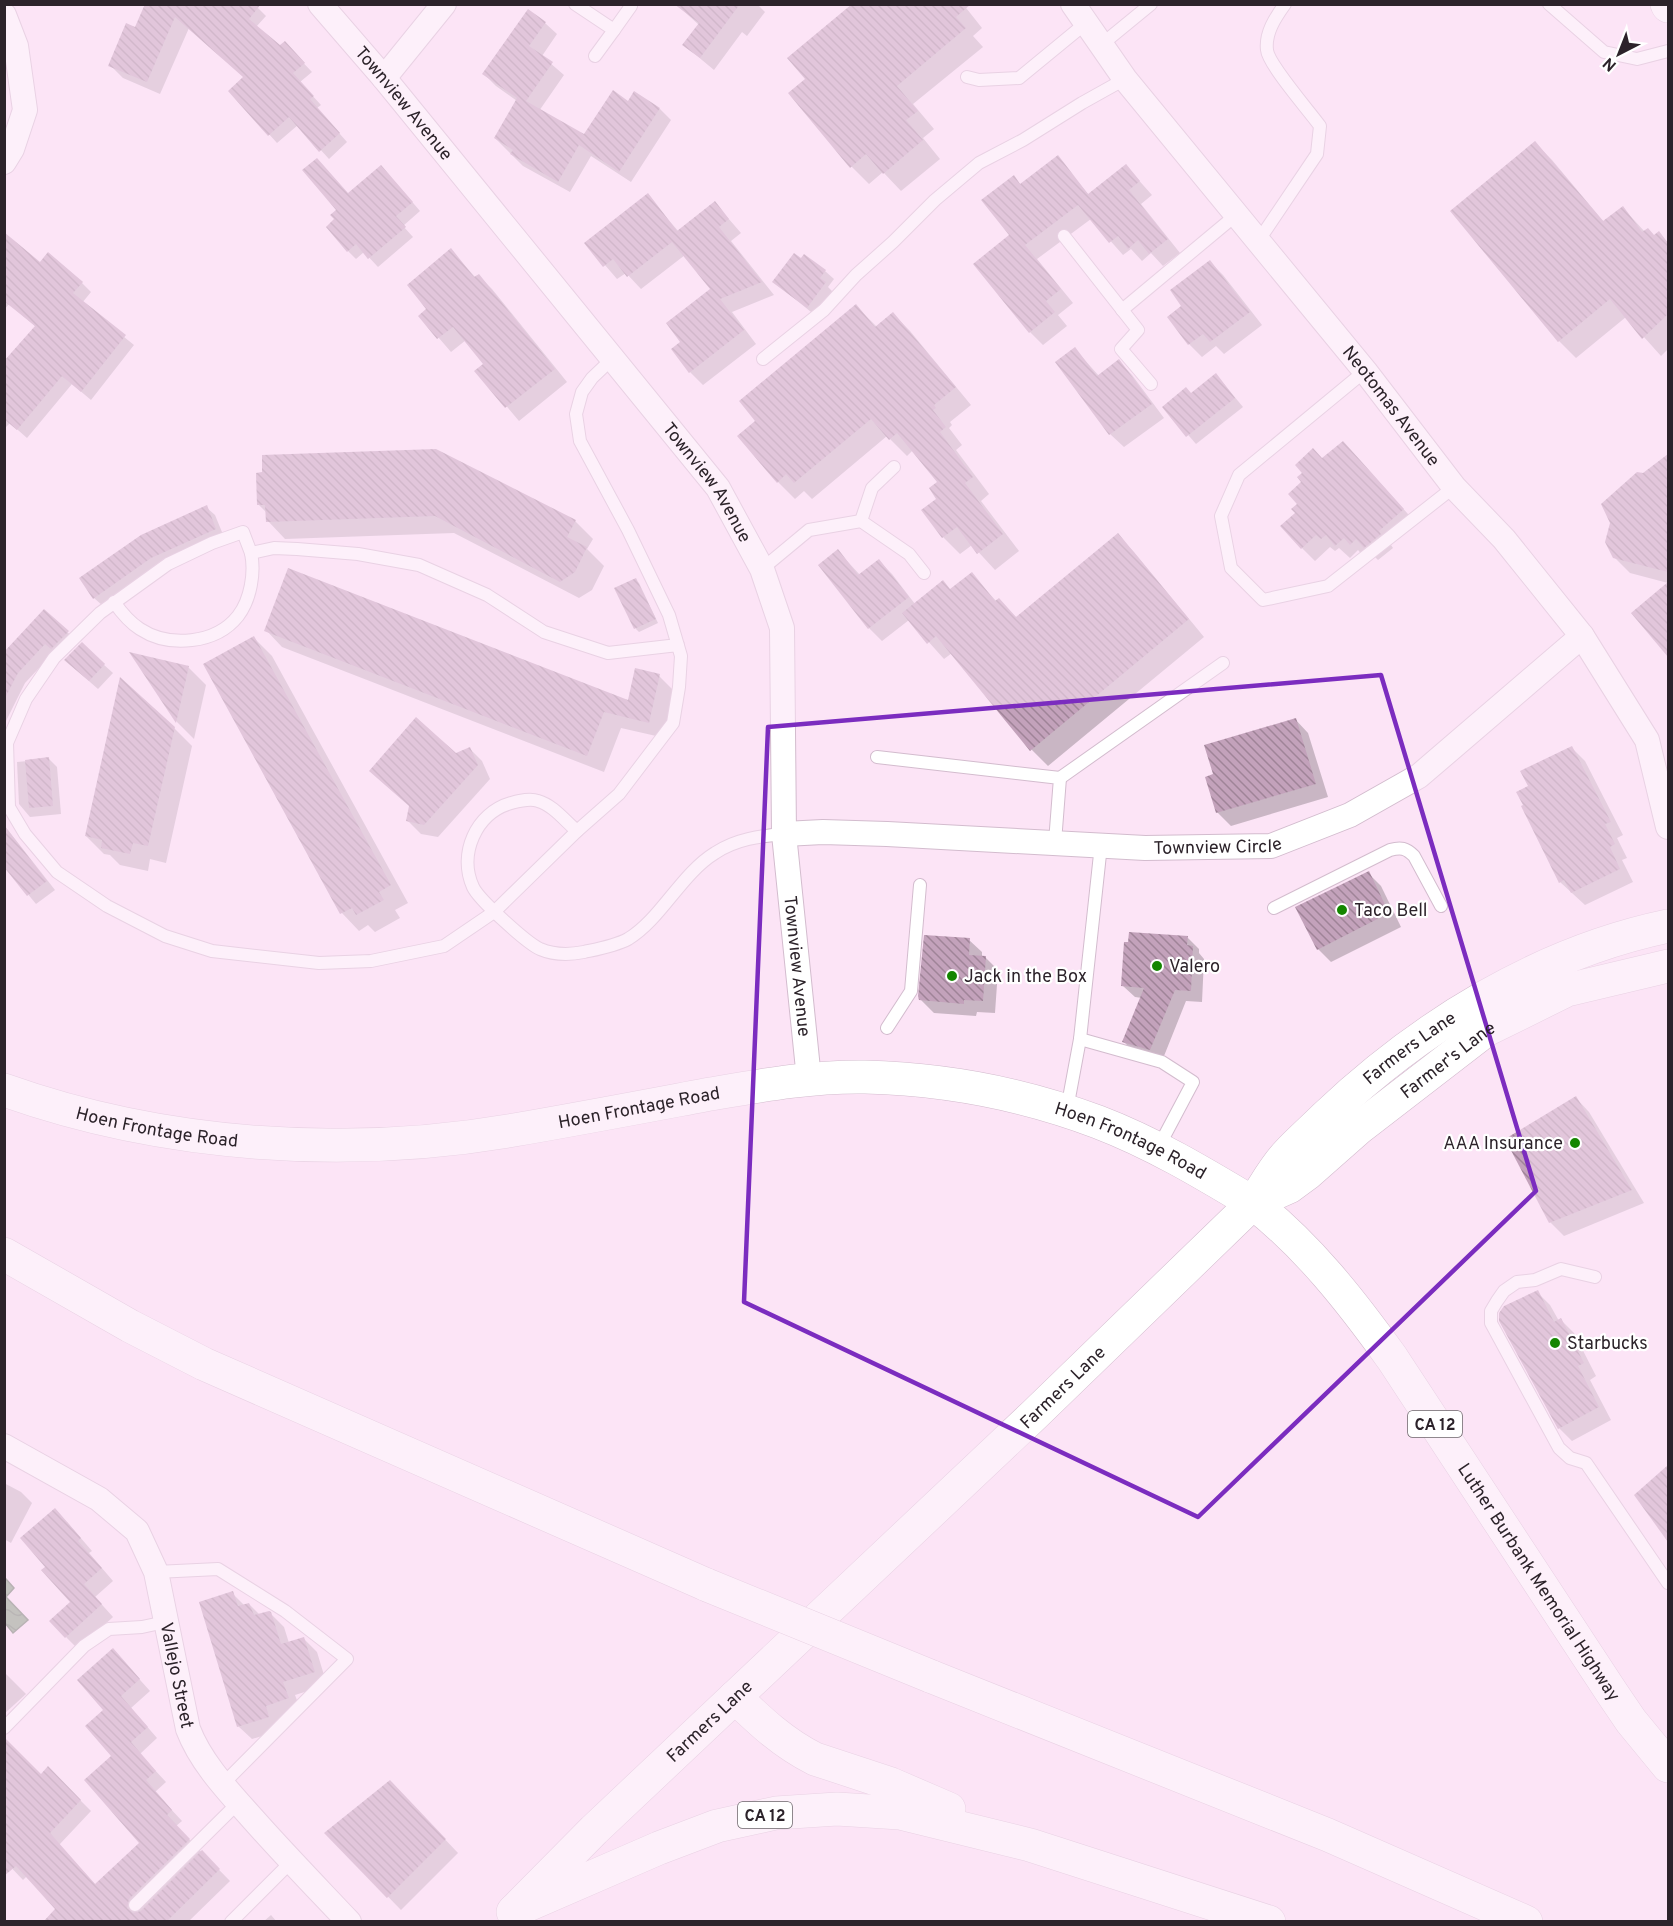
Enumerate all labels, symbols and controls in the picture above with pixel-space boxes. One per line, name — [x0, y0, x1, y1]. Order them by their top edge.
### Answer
north arrow — [1589, 24, 1649, 84]
street label: Townview Avenue — [349, 42, 457, 166]
text: N — [1599, 52, 1621, 75]
street label: Neotomas Avenue — [1336, 342, 1444, 472]
street label: Townview Avenue — [656, 419, 756, 547]
street label: Townview Circle — [1153, 833, 1286, 861]
street label: Townview Avenue — [777, 895, 815, 1038]
place label: Taco Bell — [1354, 900, 1428, 923]
marker: Taco Bell — [1335, 903, 1349, 917]
place label: Valero — [1169, 956, 1220, 979]
marker: Valero — [1150, 959, 1164, 973]
place label: Jack in the Box — [964, 966, 1087, 989]
marker: Jack in the Box — [945, 969, 959, 983]
street label: Farmers Lane — [1359, 1007, 1461, 1091]
street label: Farmer's Lane — [1396, 1017, 1500, 1105]
street label: Hoen Frontage Road — [556, 1083, 722, 1135]
street label: Hoen Frontage Road — [1051, 1098, 1210, 1186]
street label: Hoen Frontage Road — [73, 1103, 239, 1154]
place label: AAA Insurance — [1443, 1133, 1563, 1156]
marker: AAA Insurance — [1568, 1136, 1582, 1150]
place label: Starbucks — [1567, 1333, 1648, 1356]
marker: Starbucks — [1548, 1336, 1562, 1350]
street label: Farmers Lane — [1016, 1342, 1111, 1435]
road number: CA 12 — [1408, 1411, 1462, 1437]
street label: Luther Burbank Memorial Highway — [1451, 1460, 1624, 1706]
street label: Vallejo Street — [154, 1621, 198, 1731]
street label: Farmers Lane — [663, 1676, 758, 1768]
road number: CA 12 — [738, 1802, 792, 1828]

